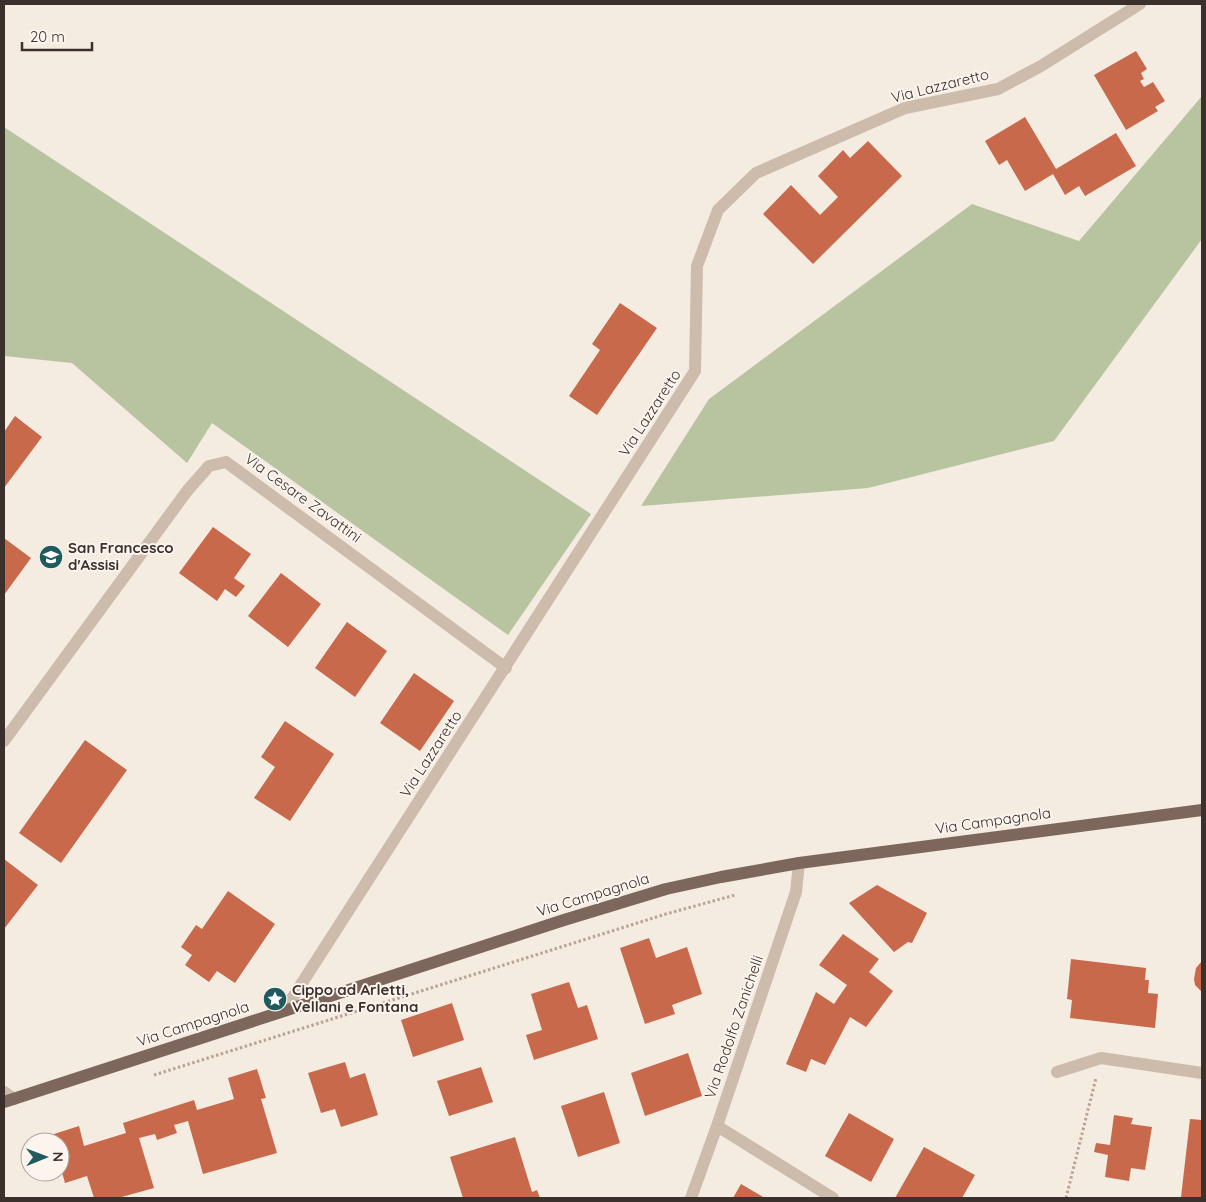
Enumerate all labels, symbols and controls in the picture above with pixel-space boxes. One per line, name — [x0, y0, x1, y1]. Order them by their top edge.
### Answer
scale bar — [22, 20, 92, 52]
text: 20 m — [30, 27, 65, 46]
street label: Via Lazzaretto — [889, 64, 991, 107]
street label: Via Lazzaretto — [614, 366, 685, 460]
street label: Via Cesare Zavattini — [241, 449, 365, 546]
place label: San Francesco d'Assisi — [68, 538, 174, 574]
school or university icon: San Francesco d'Assisi — [38, 544, 64, 570]
street label: Via Lazzaretto — [395, 707, 466, 801]
street label: Via Campagnola — [934, 803, 1052, 838]
street label: Via Campagnola — [534, 868, 651, 921]
street label: Via Rodolfo Zanichelli — [700, 953, 767, 1101]
place label: Cippo ad Arletti, Vellani e Fontana — [292, 980, 418, 1016]
place icon: Cippo ad Arletti, Vellani e Fontana — [262, 986, 288, 1012]
street label: Via Campagnola — [134, 996, 251, 1051]
north arrow — [20, 1132, 70, 1182]
text: N — [49, 1151, 67, 1162]

